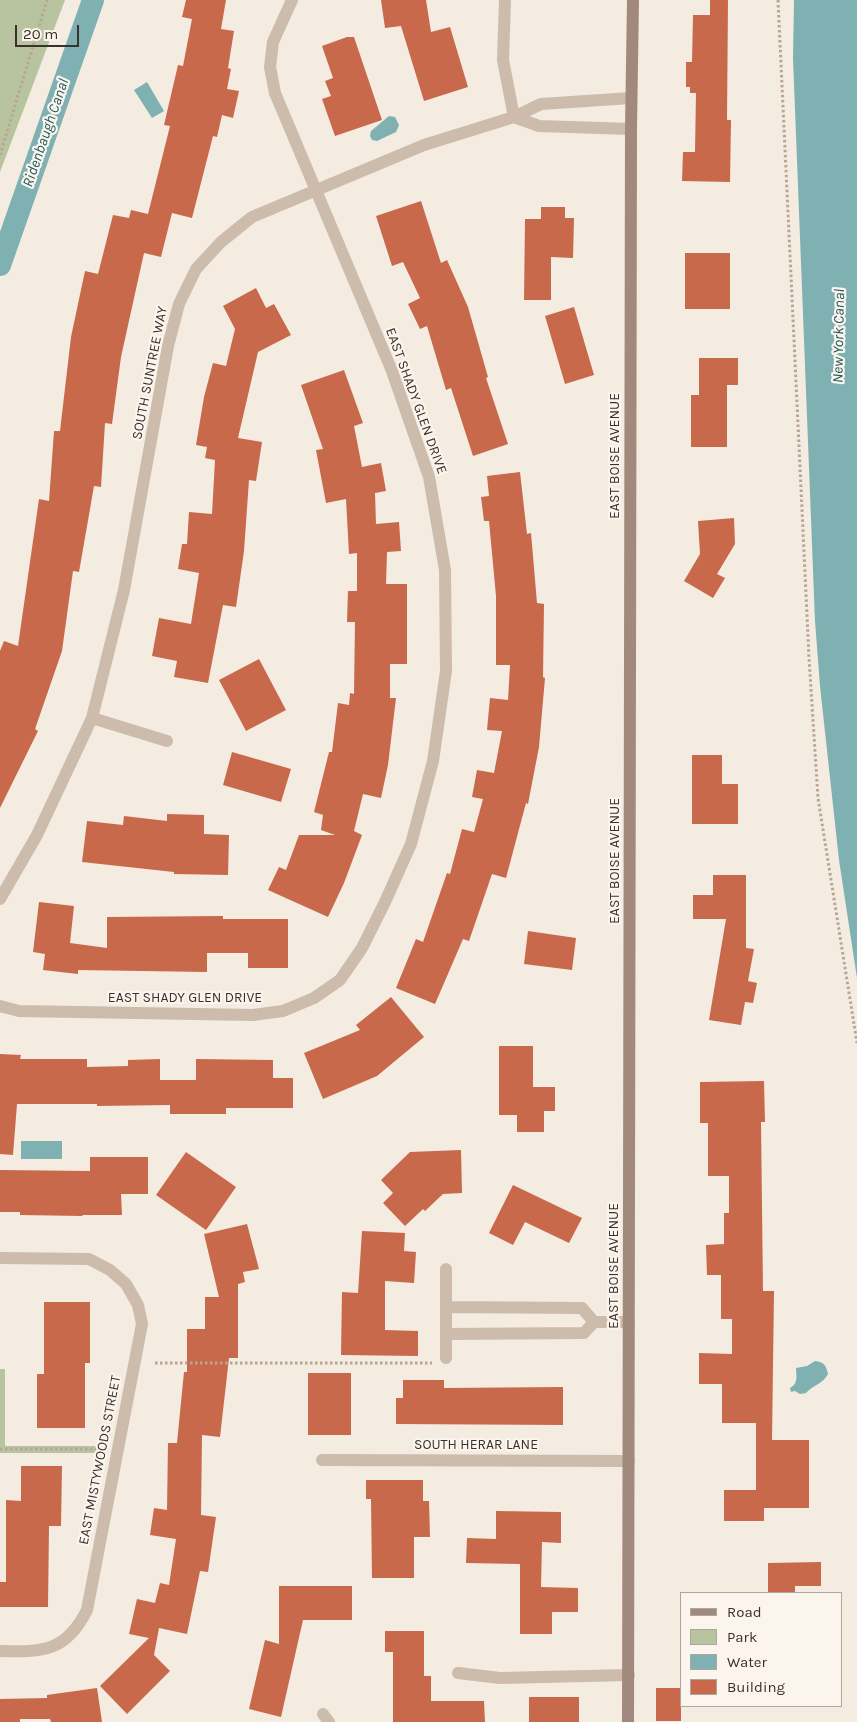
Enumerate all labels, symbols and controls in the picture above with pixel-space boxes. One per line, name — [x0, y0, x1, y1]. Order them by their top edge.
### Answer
scale bar — [18, 15, 81, 47]
text: 20 m — [23, 25, 58, 43]
water label: Ridenbaugh Canal — [19, 76, 73, 190]
water label: New York Canal — [829, 289, 849, 383]
street label: SOUTH SUNTREE WAY — [129, 305, 171, 441]
street label: EAST SHADY GLEN DRIVE — [382, 326, 450, 476]
street label: EAST BOISE AVENUE — [607, 393, 623, 519]
street label: EAST BOISE AVENUE — [607, 798, 623, 924]
street label: EAST SHADY GLEN DRIVE — [108, 990, 262, 1006]
street label: EAST BOISE AVENUE — [606, 1203, 622, 1329]
street label: EAST MISTYWOODS STREET — [75, 1374, 125, 1546]
street label: SOUTH HERAR LANE — [414, 1437, 538, 1453]
legend — [680, 1592, 842, 1707]
text: Road — [727, 1603, 762, 1621]
text: Park — [727, 1628, 757, 1646]
text: Water — [727, 1653, 767, 1671]
text: Building — [727, 1678, 785, 1696]

